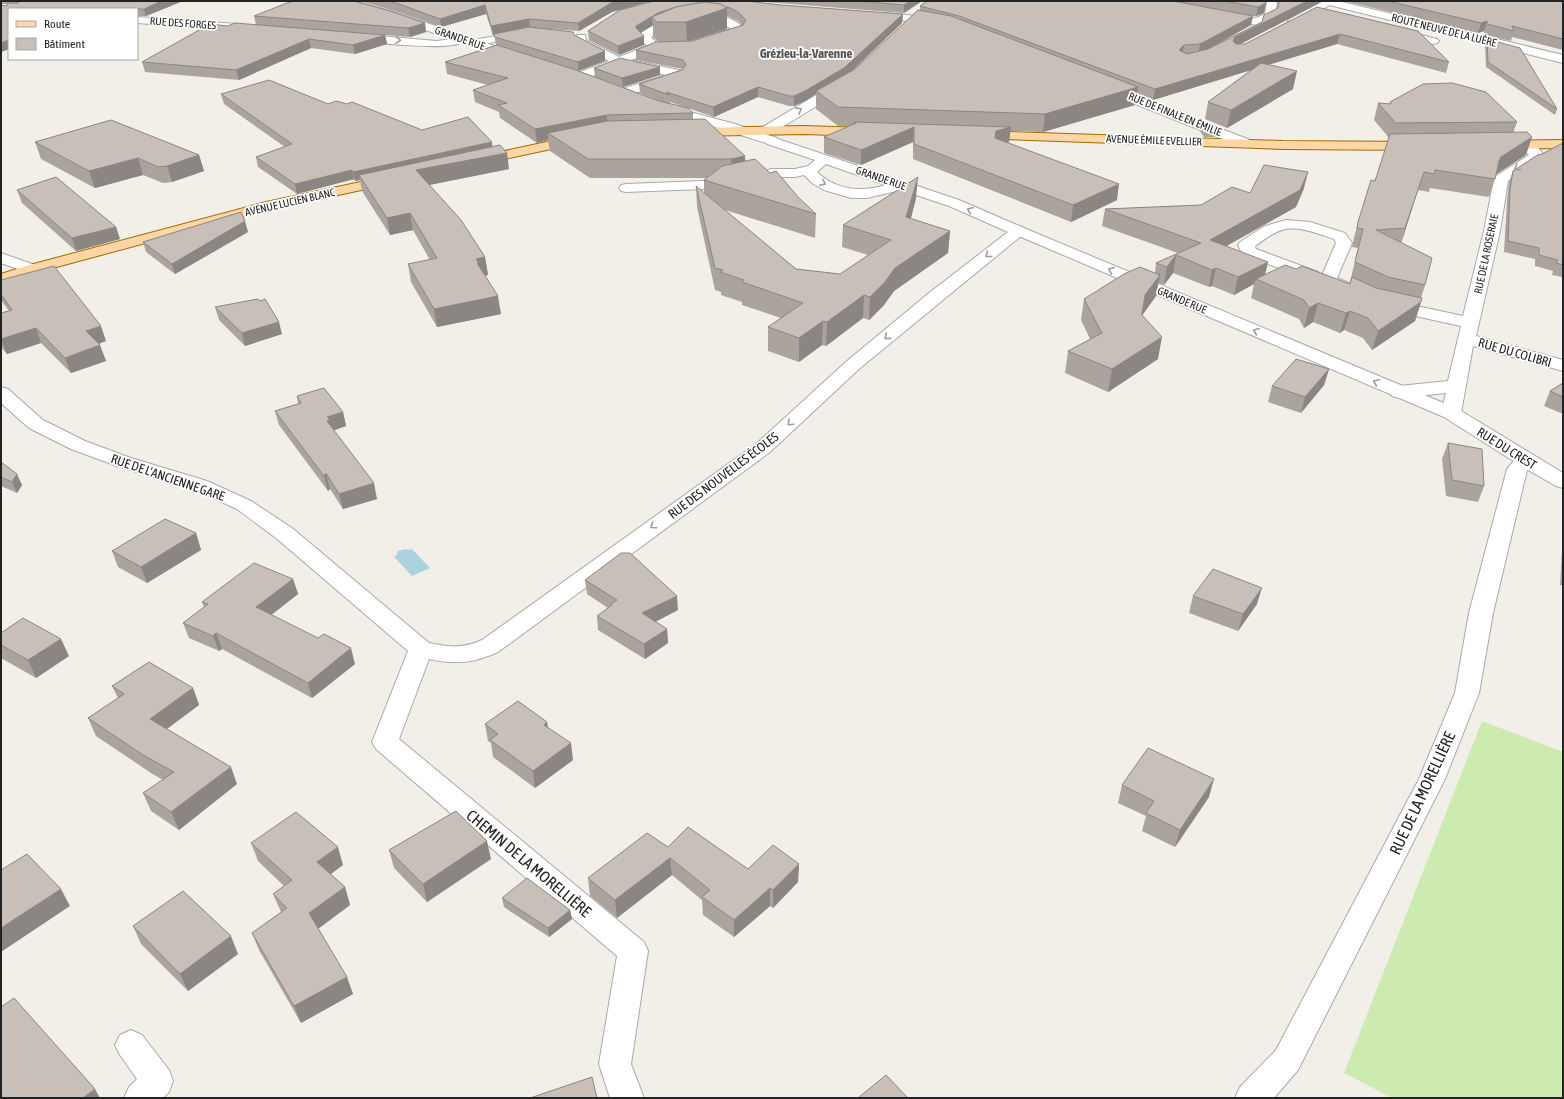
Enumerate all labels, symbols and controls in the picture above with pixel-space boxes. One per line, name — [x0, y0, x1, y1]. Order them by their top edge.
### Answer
legend — [8, 8, 138, 60]
street label: ROUTE NEUVE DE LA LUÈRE — [1390, 11, 1498, 49]
street label: RUE DES FORGES — [149, 15, 217, 31]
text: Route — [44, 17, 70, 31]
street label: GRANDE RUE — [433, 24, 487, 52]
one-way arrow — [395, 36, 401, 45]
text: Bâtiment — [44, 37, 85, 51]
district label: Grézieu-la-Varenne — [760, 46, 852, 61]
street label: RUE DE FINALE EN ÉMILIE — [1127, 90, 1224, 138]
one-way arrow — [795, 108, 802, 115]
street label: AVENUE ÉMILE EVELLIER — [1106, 132, 1203, 148]
one-way arrow — [1514, 163, 1521, 171]
street label: GRANDE RUE — [854, 164, 908, 192]
one-way arrow — [819, 178, 826, 186]
street label: AVENUE LUCIEN BLANC — [244, 186, 336, 218]
one-way arrow — [967, 207, 975, 215]
street label: RUE DE LA ROSERAIE — [1472, 213, 1500, 295]
one-way arrow — [986, 250, 993, 257]
one-way arrow — [1108, 266, 1115, 274]
street label: GRANDE RUE — [1156, 284, 1209, 316]
one-way arrow — [1253, 328, 1261, 336]
one-way arrow — [885, 332, 892, 339]
street label: RUE DU COLIBRI — [1476, 335, 1553, 370]
one-way arrow — [1373, 379, 1381, 387]
one-way arrow — [787, 418, 795, 426]
street label: RUE DU CREST — [1474, 424, 1539, 473]
street label: RUE DES NOUVELLES ÉCOLES — [665, 429, 782, 522]
street label: RUE DE L'ANCIENNE GARE — [109, 451, 227, 504]
one-way arrow — [650, 521, 657, 529]
street label: RUE DE LA MORELLIÈRE — [1386, 728, 1458, 857]
street label: CHEMIN DE LA MORELLIÈRE — [463, 806, 595, 920]

